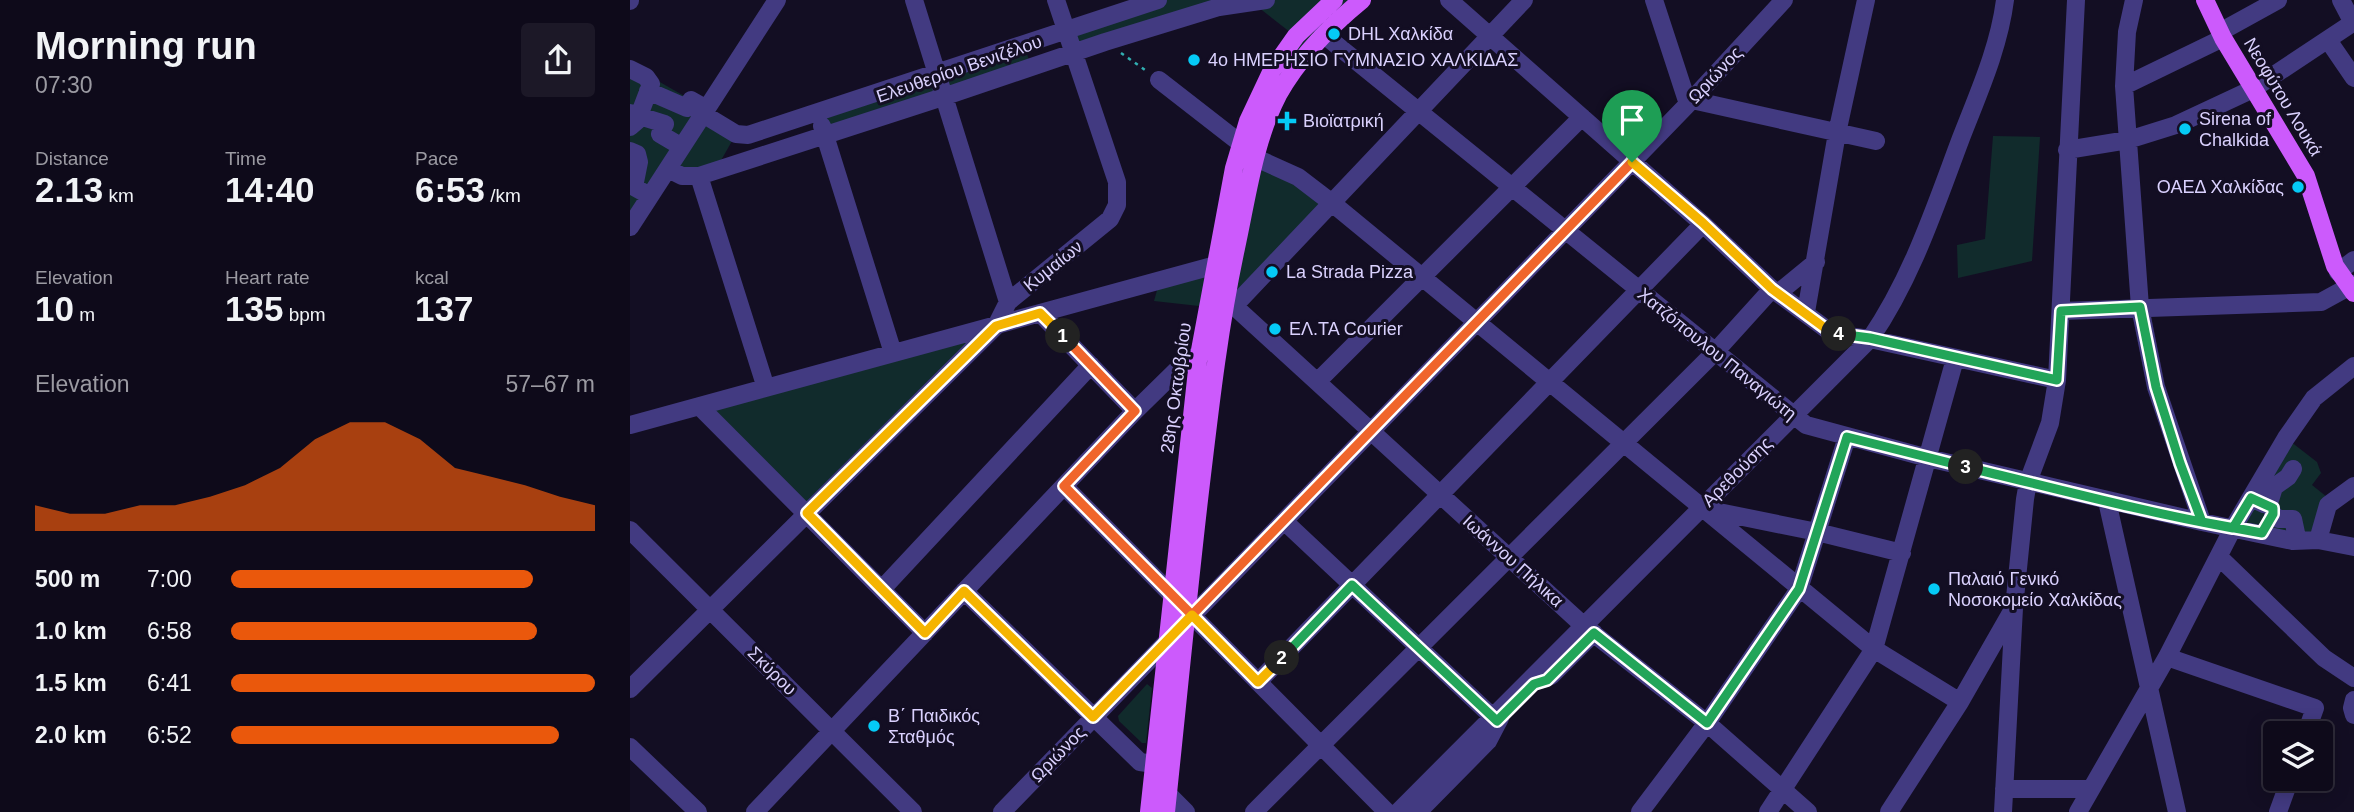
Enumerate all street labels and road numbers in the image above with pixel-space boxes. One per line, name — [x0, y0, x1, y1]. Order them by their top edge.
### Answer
street label: Ελευθερίου Βενιζέλου — [874, 31, 1044, 107]
street label: Νεοφύτου Λουκά — [2240, 34, 2326, 160]
street label: Ωριώνος — [1684, 43, 1746, 107]
street label: Κυμαίων — [1020, 236, 1086, 296]
street label: Χατζόπουλου Παναγιώτη — [1634, 284, 1800, 424]
street label: 28ης Οκτωβρίου — [1157, 321, 1195, 455]
street label: Αρεθούσης — [1698, 433, 1776, 511]
street label: Ιωάννου Πήλικα — [1459, 511, 1567, 611]
street label: Σκύρου — [744, 643, 800, 699]
street label: Ωριώνος — [1027, 722, 1090, 786]

